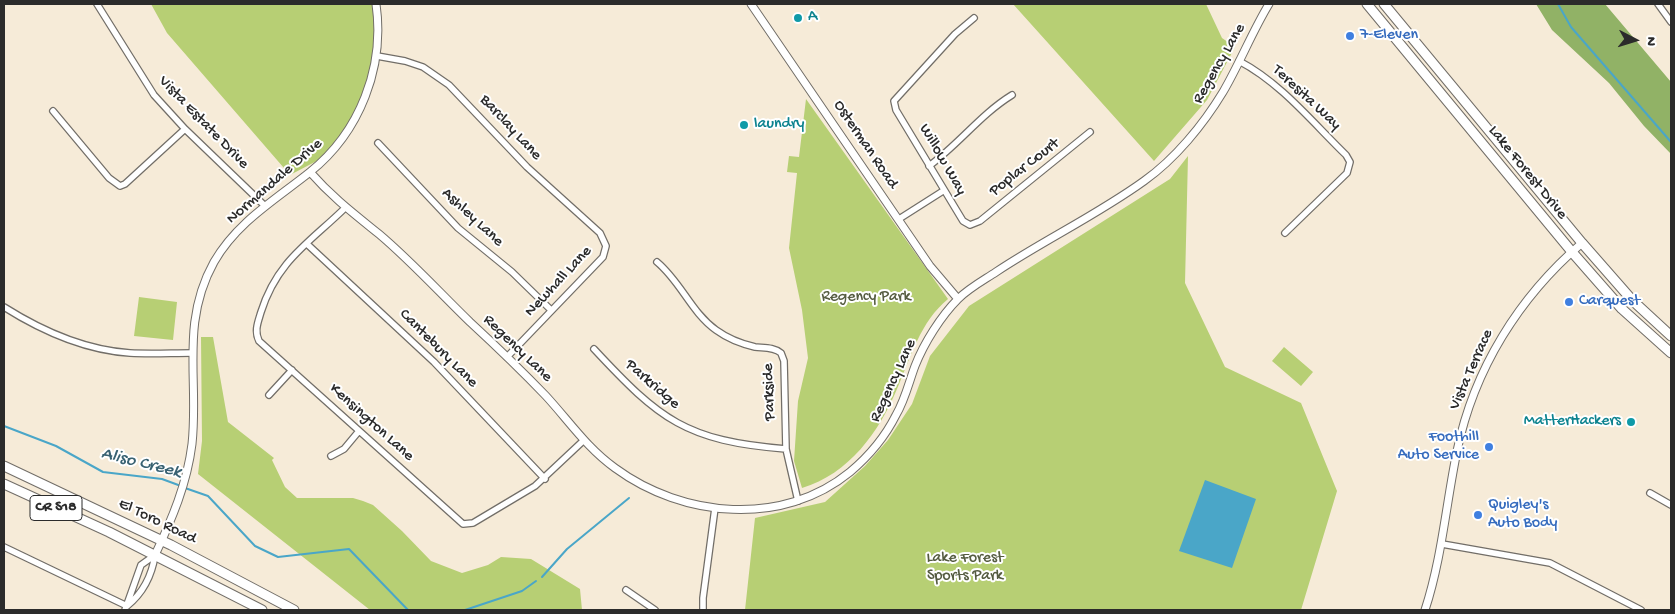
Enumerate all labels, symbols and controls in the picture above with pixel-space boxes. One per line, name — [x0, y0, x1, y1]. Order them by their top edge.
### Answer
place label: A — [808, 8, 817, 28]
marker: A — [792, 12, 804, 24]
north arrow — [1610, 15, 1660, 65]
street label: Regency Lane — [1189, 21, 1251, 107]
place label: 7-Eleven — [1360, 26, 1418, 46]
marker: 7-Eleven — [1344, 30, 1356, 42]
text: N — [1642, 36, 1659, 47]
street label: Teresita Way — [1268, 61, 1344, 135]
street label: Vista Estate Drive — [154, 72, 252, 174]
street label: Barclay Lane — [475, 91, 545, 165]
street label: Osterman Road — [828, 97, 902, 193]
place label: laundry — [754, 115, 804, 135]
marker: laundry — [738, 119, 750, 131]
street label: Willow Way — [914, 121, 970, 199]
street label: Lake Forest Drive — [1483, 122, 1571, 224]
street label: Normandale Drive — [223, 135, 327, 229]
street label: Poplar Court — [986, 135, 1064, 201]
street label: Ashley Lane — [437, 184, 507, 252]
street label: Newhall Lane — [521, 243, 597, 321]
park label: Regency Park — [821, 288, 911, 308]
place label: Carquest — [1579, 292, 1640, 312]
marker: Carquest — [1563, 296, 1575, 308]
street label: Cantebury Lane — [395, 306, 481, 392]
street label: Regency Lane — [478, 311, 556, 387]
street label: Vista Terrace — [1446, 327, 1498, 413]
street label: Regency Lane — [866, 336, 922, 426]
street label: Parkridge — [621, 356, 683, 414]
street label: Parkside — [759, 363, 781, 421]
street label: Kensington Lane — [325, 380, 417, 466]
place label: MatterHackers — [1524, 412, 1621, 432]
marker: MatterHackers — [1625, 416, 1637, 428]
place label: Foothill Auto Service — [1398, 428, 1479, 466]
marker: Foothill Auto Service — [1483, 441, 1495, 453]
water label: Aliso Creek — [99, 444, 183, 484]
street label: El Toro Road — [115, 495, 199, 549]
road number: CR S18 — [30, 496, 82, 520]
place label: Quigley's Auto Body — [1488, 496, 1557, 534]
marker: Quigley's Auto Body — [1472, 509, 1484, 521]
park label: Lake Forest Sports Park — [927, 549, 1003, 587]

